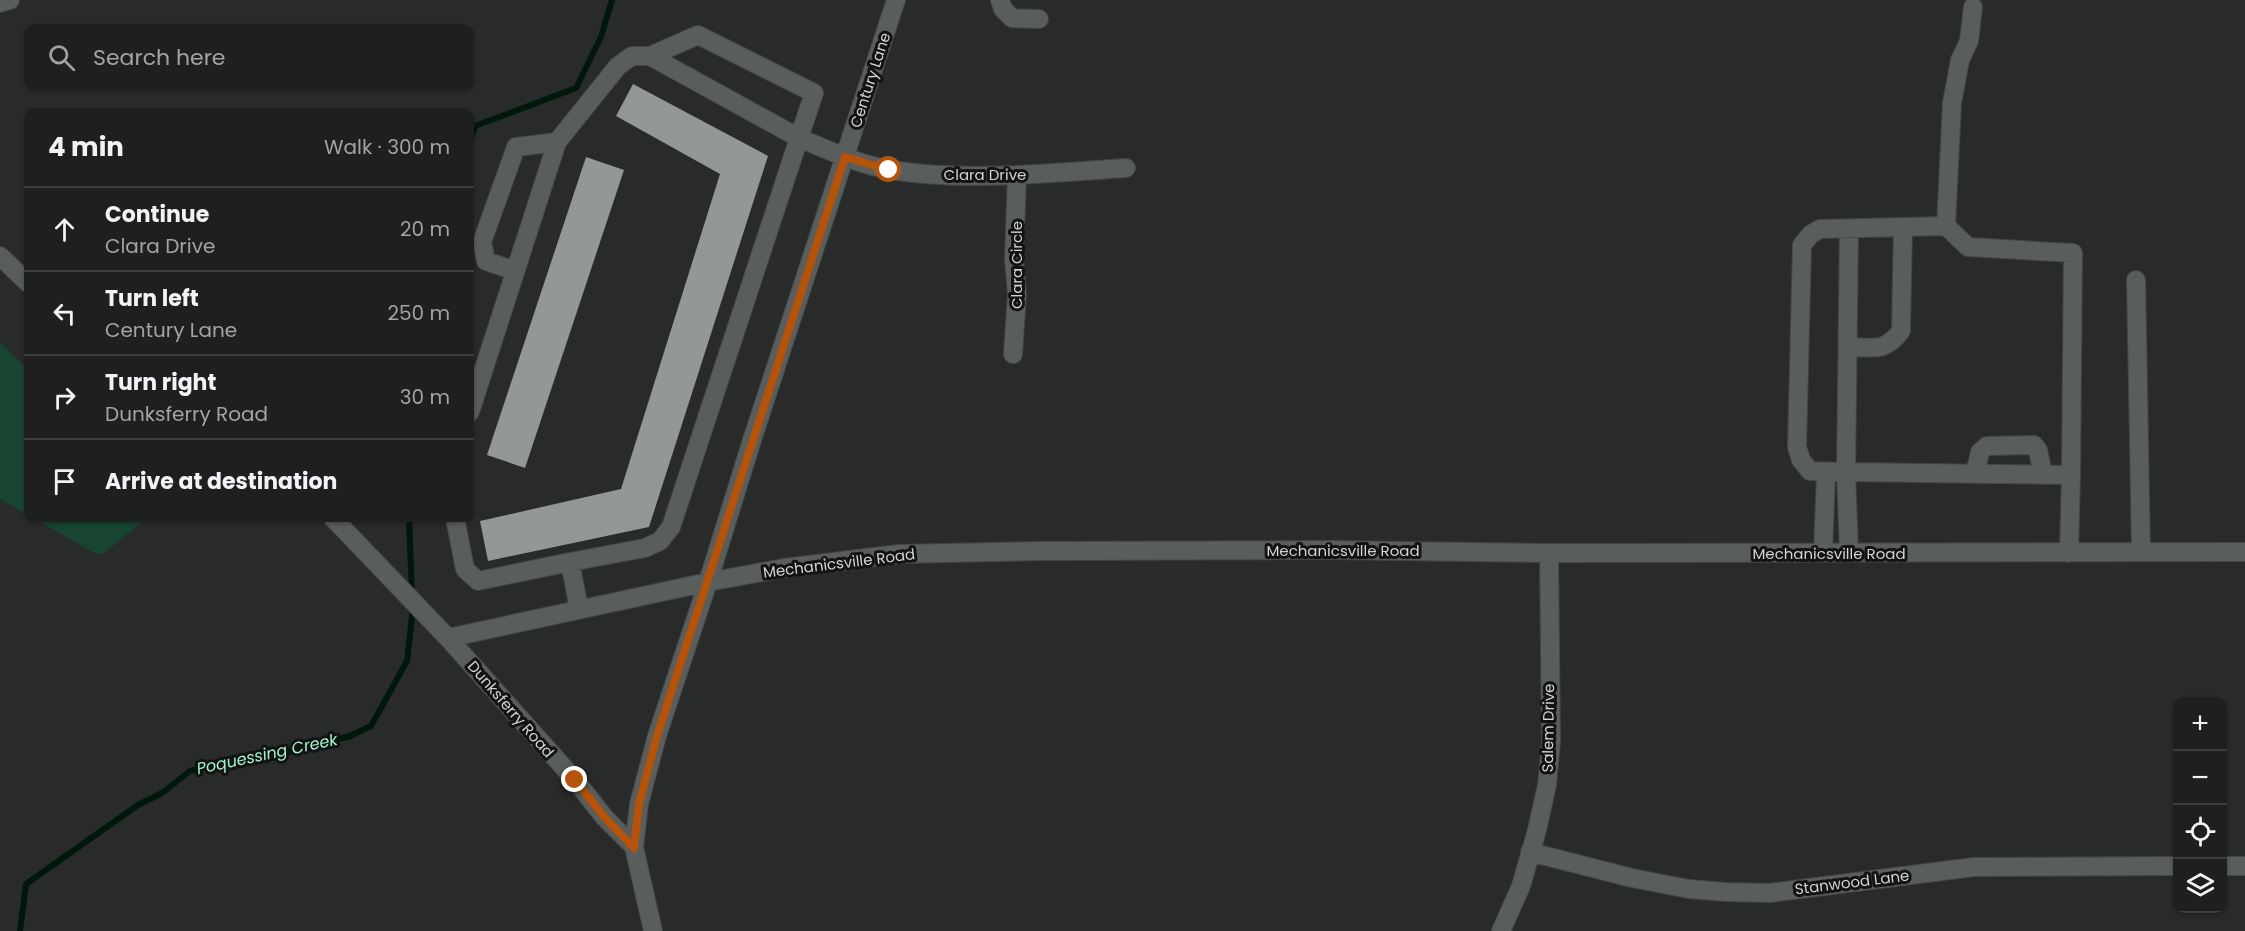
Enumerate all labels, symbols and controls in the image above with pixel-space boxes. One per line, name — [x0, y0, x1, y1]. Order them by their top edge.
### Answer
search box — [24, 24, 474, 90]
street label: Century Lane — [845, 30, 895, 130]
icon: search — [45, 41, 78, 74]
text: Search here — [93, 42, 226, 73]
text: 4 min — [48, 129, 124, 165]
text: Walk · 300 m — [324, 133, 450, 161]
route start — [875, 156, 901, 182]
street label: Clara Drive — [944, 164, 1026, 185]
text: Continue — [105, 199, 209, 230]
icon: ahead — [48, 213, 81, 246]
text: 20 m — [400, 215, 450, 243]
street label: Clara Circle — [1006, 221, 1027, 309]
text: Clara Drive — [105, 232, 215, 260]
text: Turn left — [105, 283, 199, 314]
icon: left — [48, 297, 81, 330]
text: 250 m — [387, 299, 450, 327]
text: Century Lane — [105, 316, 237, 344]
text: Turn right — [105, 367, 216, 398]
icon: right — [48, 381, 81, 414]
text: 30 m — [400, 383, 450, 411]
text: Dunksferry Road — [105, 400, 268, 428]
icon: arrive — [48, 465, 81, 498]
text: Arrive at destination — [105, 466, 337, 497]
street label: Mechanicsville Road — [1266, 540, 1420, 561]
street label: Mechanicsville Road — [762, 543, 916, 583]
street label: Mechanicsville Road — [1752, 543, 1906, 564]
street label: Dunksferry Road — [463, 656, 559, 762]
street label: Salem Drive — [1537, 683, 1559, 773]
map controls — [2173, 697, 2227, 913]
button: + — [2173, 697, 2227, 751]
water label: Poquessing Creek — [194, 728, 340, 780]
button: − — [2173, 751, 2227, 805]
route end — [561, 766, 587, 792]
button: locate — [2173, 805, 2227, 859]
button: layers — [2173, 859, 2227, 913]
street label: Stanwood Lane — [1794, 865, 1910, 899]

